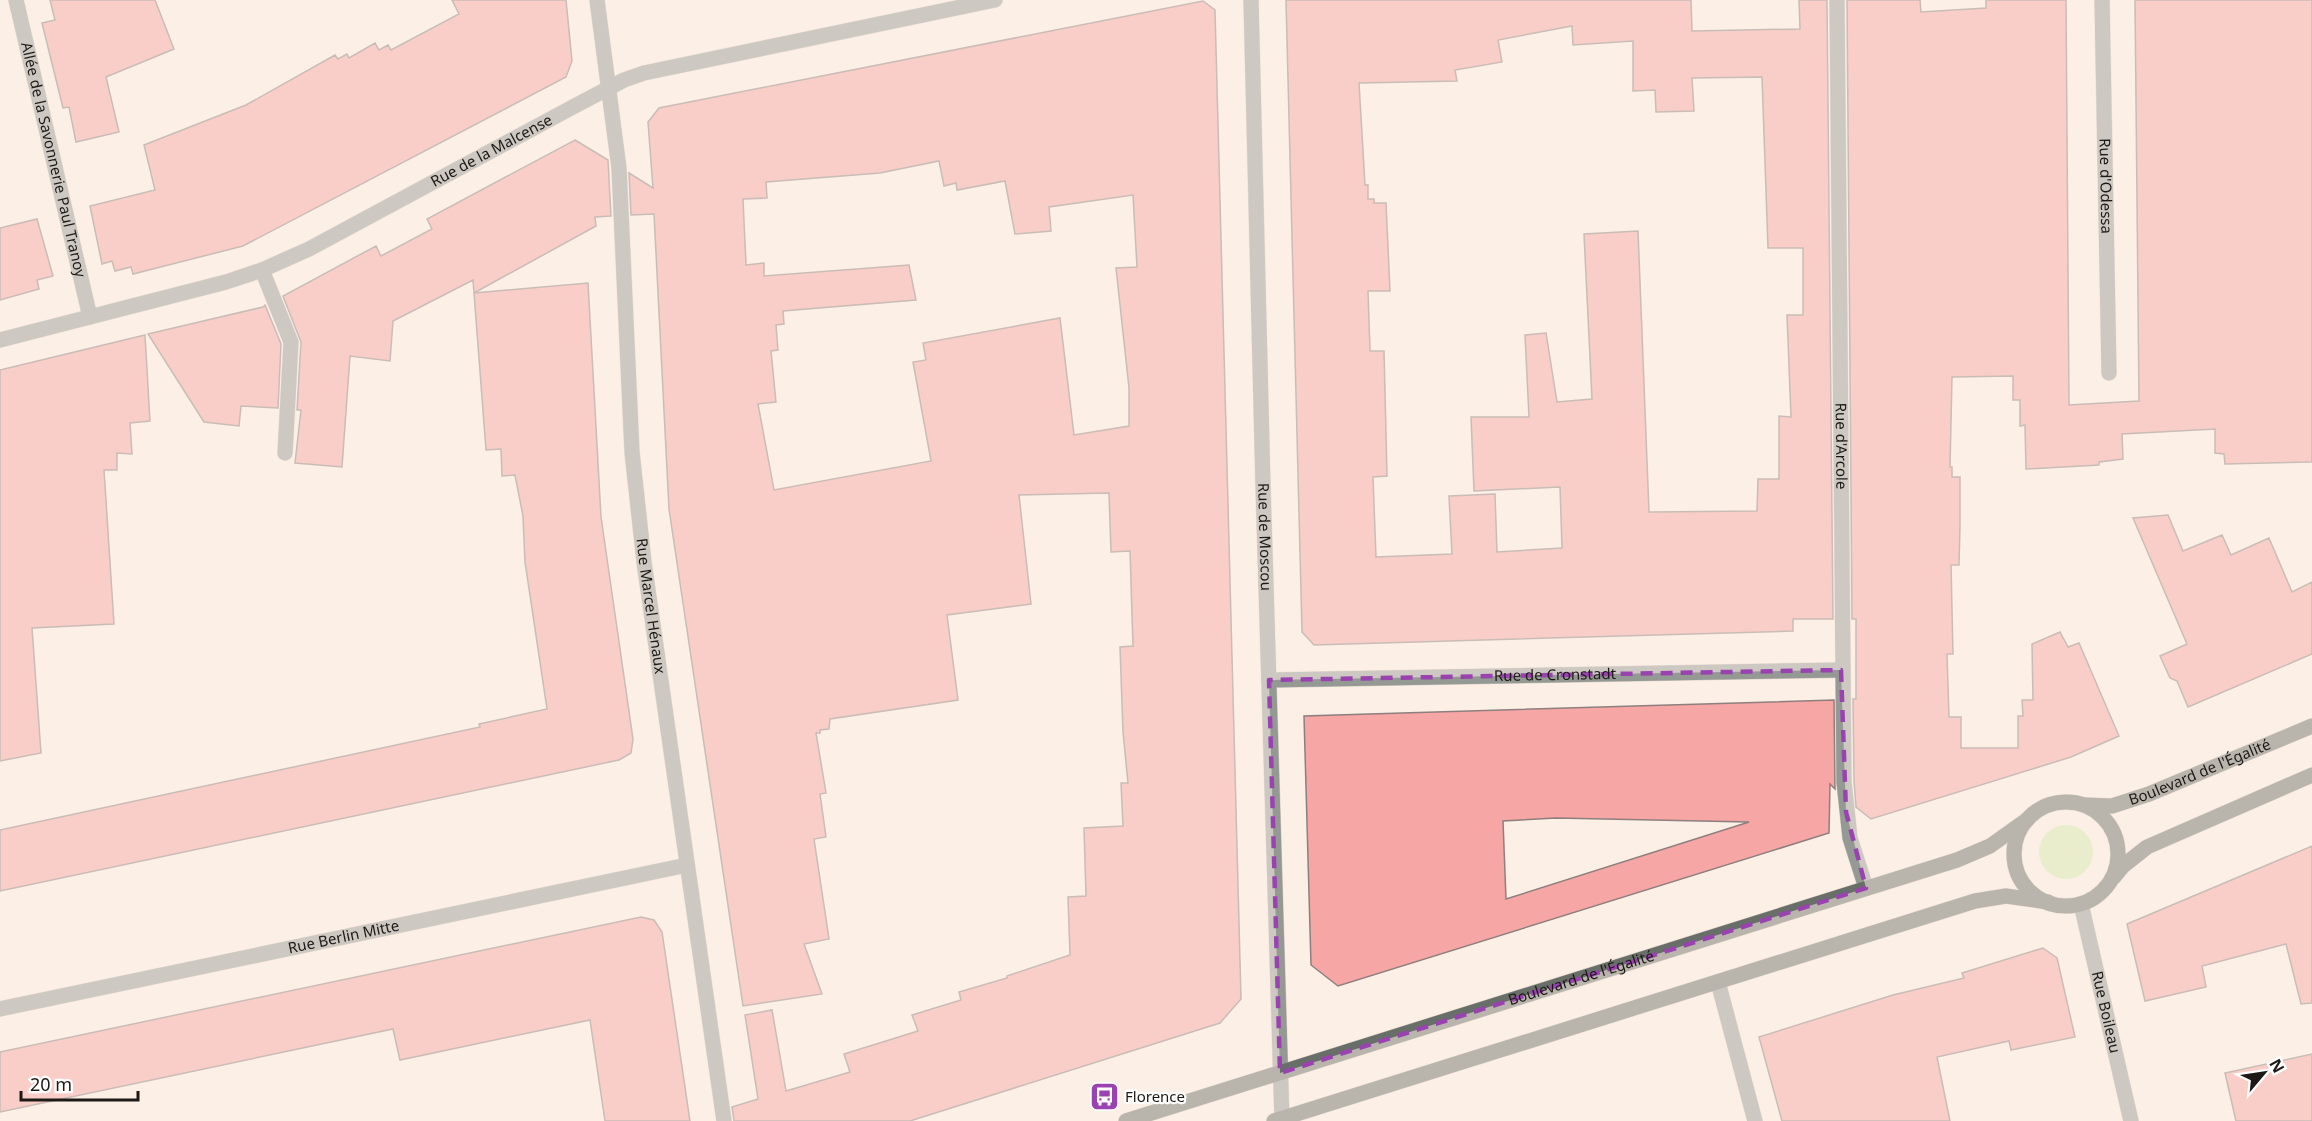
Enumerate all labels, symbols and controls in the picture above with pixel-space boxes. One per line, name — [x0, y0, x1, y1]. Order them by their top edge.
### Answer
street label: Allée de la Savonnerie Paul Tranoy — [17, 40, 91, 279]
street label: Rue de la Malcense — [427, 109, 555, 191]
street label: Rue d'Odessa — [2096, 138, 2117, 234]
street label: Rue d'Arcole — [1832, 403, 1852, 489]
street label: Rue de Moscou — [1254, 483, 1277, 591]
street label: Rue Marcel Hénaux — [632, 537, 671, 675]
street label: Rue de Cronstadt — [1494, 663, 1617, 685]
street label: Boulevard de l'Égalité — [2126, 733, 2273, 809]
street label: Rue Berlin Mitte — [286, 915, 401, 957]
street label: Boulevard de l'Égalité — [1505, 945, 1656, 1009]
street label: Rue Boileau — [2088, 969, 2126, 1055]
north arrow — [2234, 1043, 2294, 1103]
text: N — [2264, 1055, 2290, 1077]
scale bar — [21, 1064, 138, 1102]
text: 20 m — [30, 1072, 72, 1096]
bus stop icon: Florence — [1088, 1081, 1120, 1113]
place label: Florence — [1125, 1086, 1185, 1106]

